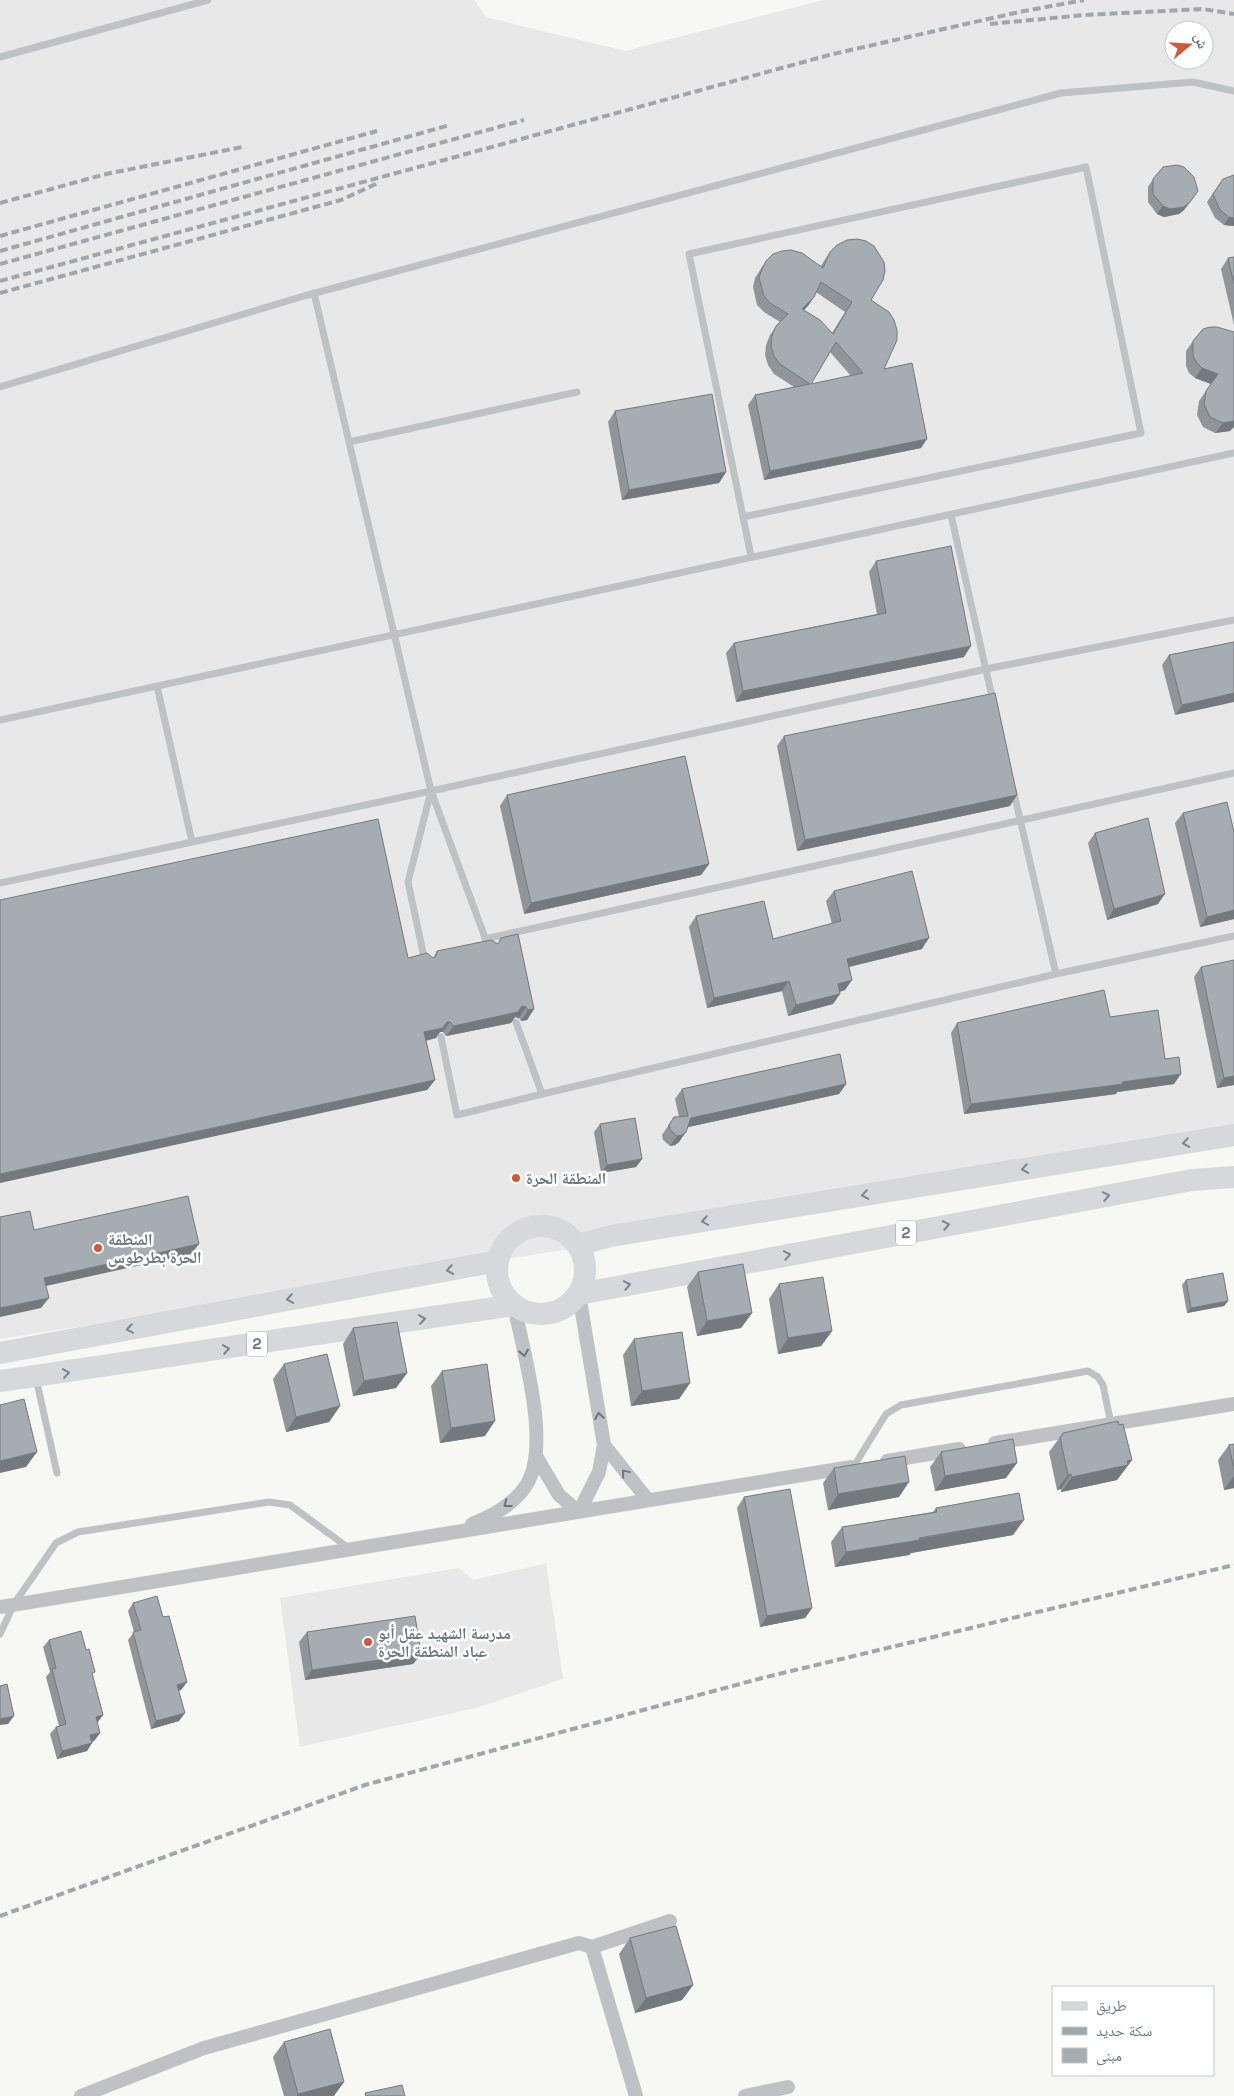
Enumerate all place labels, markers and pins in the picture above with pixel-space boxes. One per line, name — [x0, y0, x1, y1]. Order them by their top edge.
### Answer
place label: المنطقة الحرة — [526, 1168, 606, 1189]
marker: المنطقة الحرة — [510, 1172, 522, 1184]
place label: المنطقة الحرة بطرطوس — [108, 1229, 202, 1268]
marker: المنطقة الحرة بطرطوس — [92, 1242, 104, 1254]
place label: مدرسة الشهيد عقل أبو عباد المنطقة الحرة — [378, 1623, 511, 1662]
marker: مدرسة الشهيد عقل أبو عباد المنطقة الحرة — [362, 1636, 374, 1648]

